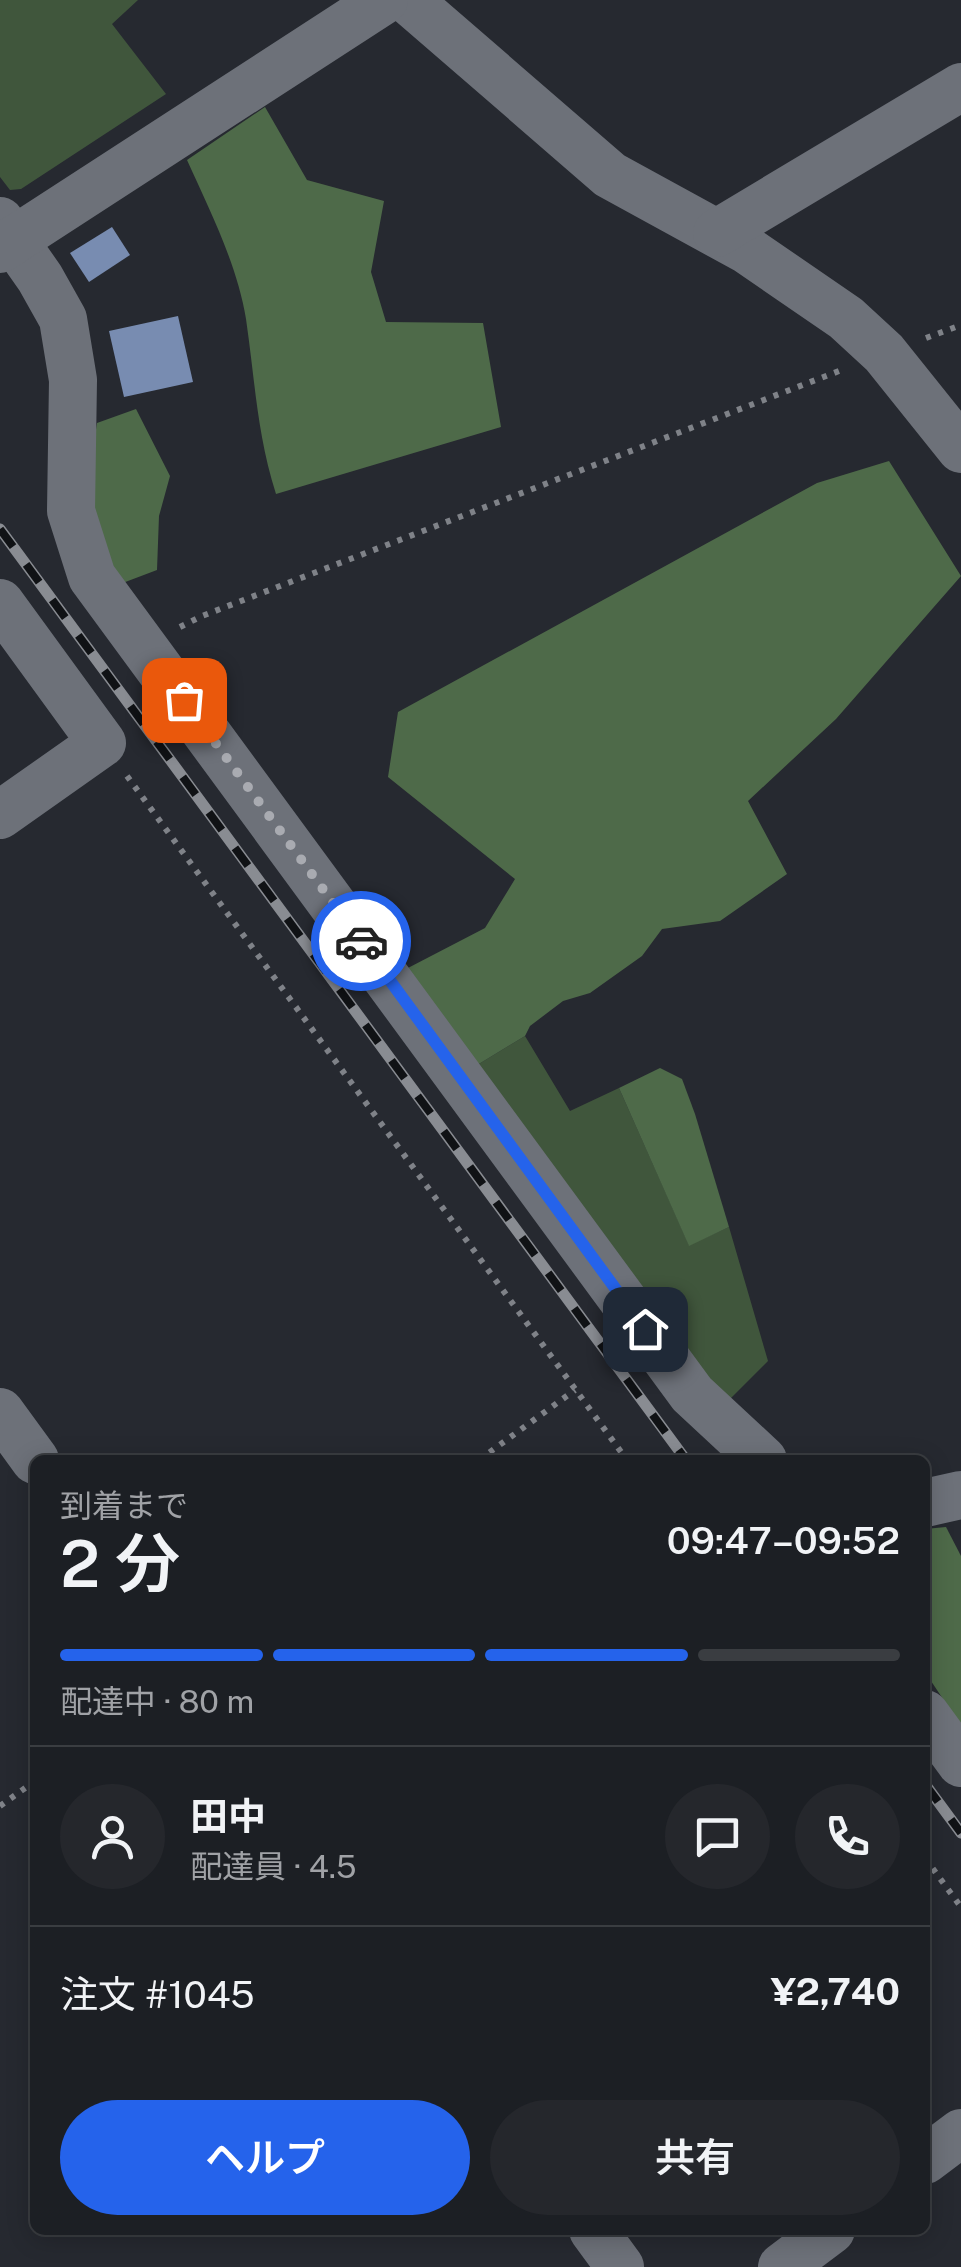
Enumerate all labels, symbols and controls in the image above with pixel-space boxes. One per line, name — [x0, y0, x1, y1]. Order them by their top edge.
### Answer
pin — [142, 658, 227, 743]
icon: bag — [157, 673, 212, 728]
courier — [311, 891, 411, 991]
icon: car — [334, 914, 389, 969]
pin — [603, 1287, 688, 1372]
icon: home — [618, 1302, 673, 1357]
text: 到着まで — [60, 1487, 188, 1524]
text: 09:47–09:52 — [667, 1518, 900, 1563]
text: 2 分 — [60, 1525, 180, 1602]
text: 配達中 · 80 m — [60, 1683, 254, 1720]
button: person — [60, 1784, 165, 1889]
button: chat — [665, 1784, 770, 1889]
button: phone — [795, 1784, 900, 1889]
text: 田中 — [190, 1794, 266, 1839]
text: 配達員 · 4.5 — [190, 1848, 357, 1885]
text: ¥2,740 — [771, 1969, 900, 2014]
text: 注文 #1045 — [60, 1972, 255, 2017]
button: ヘルプ — [60, 2100, 470, 2215]
button: 共有 — [490, 2100, 900, 2215]

